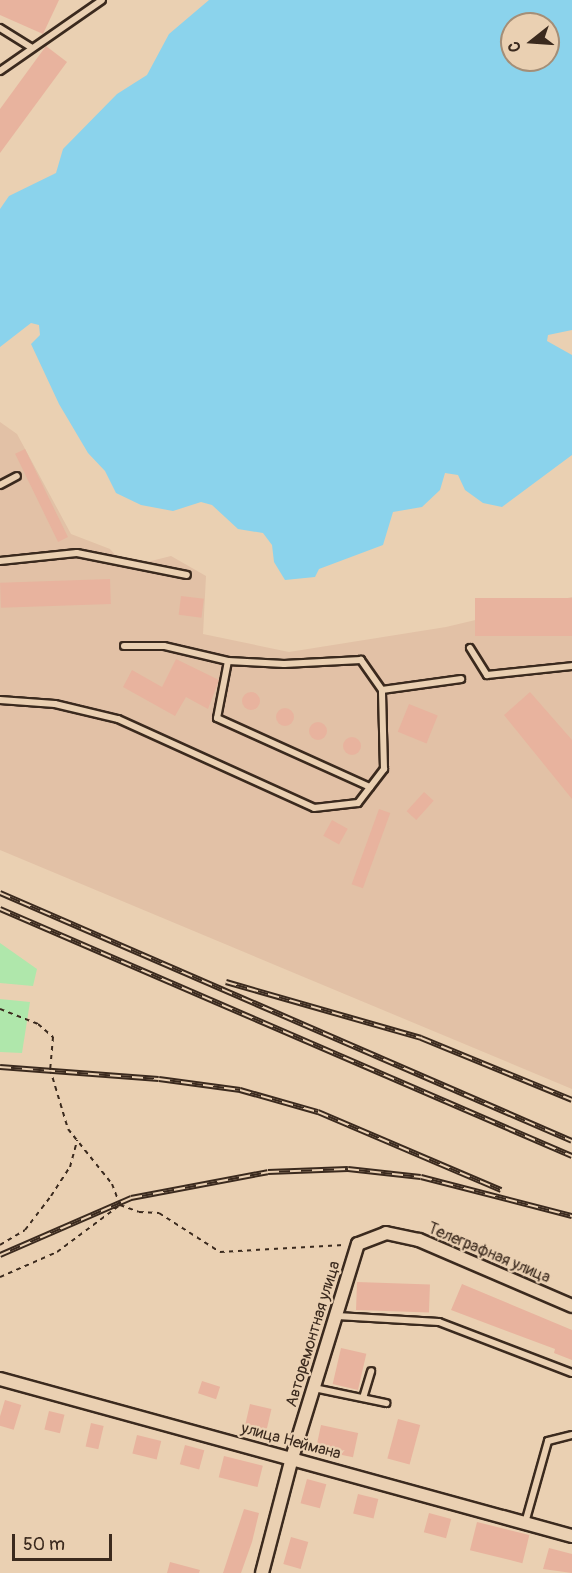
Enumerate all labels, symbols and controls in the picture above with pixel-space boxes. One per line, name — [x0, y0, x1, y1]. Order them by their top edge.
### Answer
north arrow — [500, 12, 560, 72]
text: С — [504, 39, 526, 54]
street label: Телеграфная улица — [425, 1219, 553, 1287]
street label: Авторемонтная улица — [282, 1259, 344, 1409]
street label: улица Неймана — [239, 1418, 343, 1464]
scale bar — [15, 1522, 116, 1560]
text: 50 m — [23, 1533, 65, 1556]

